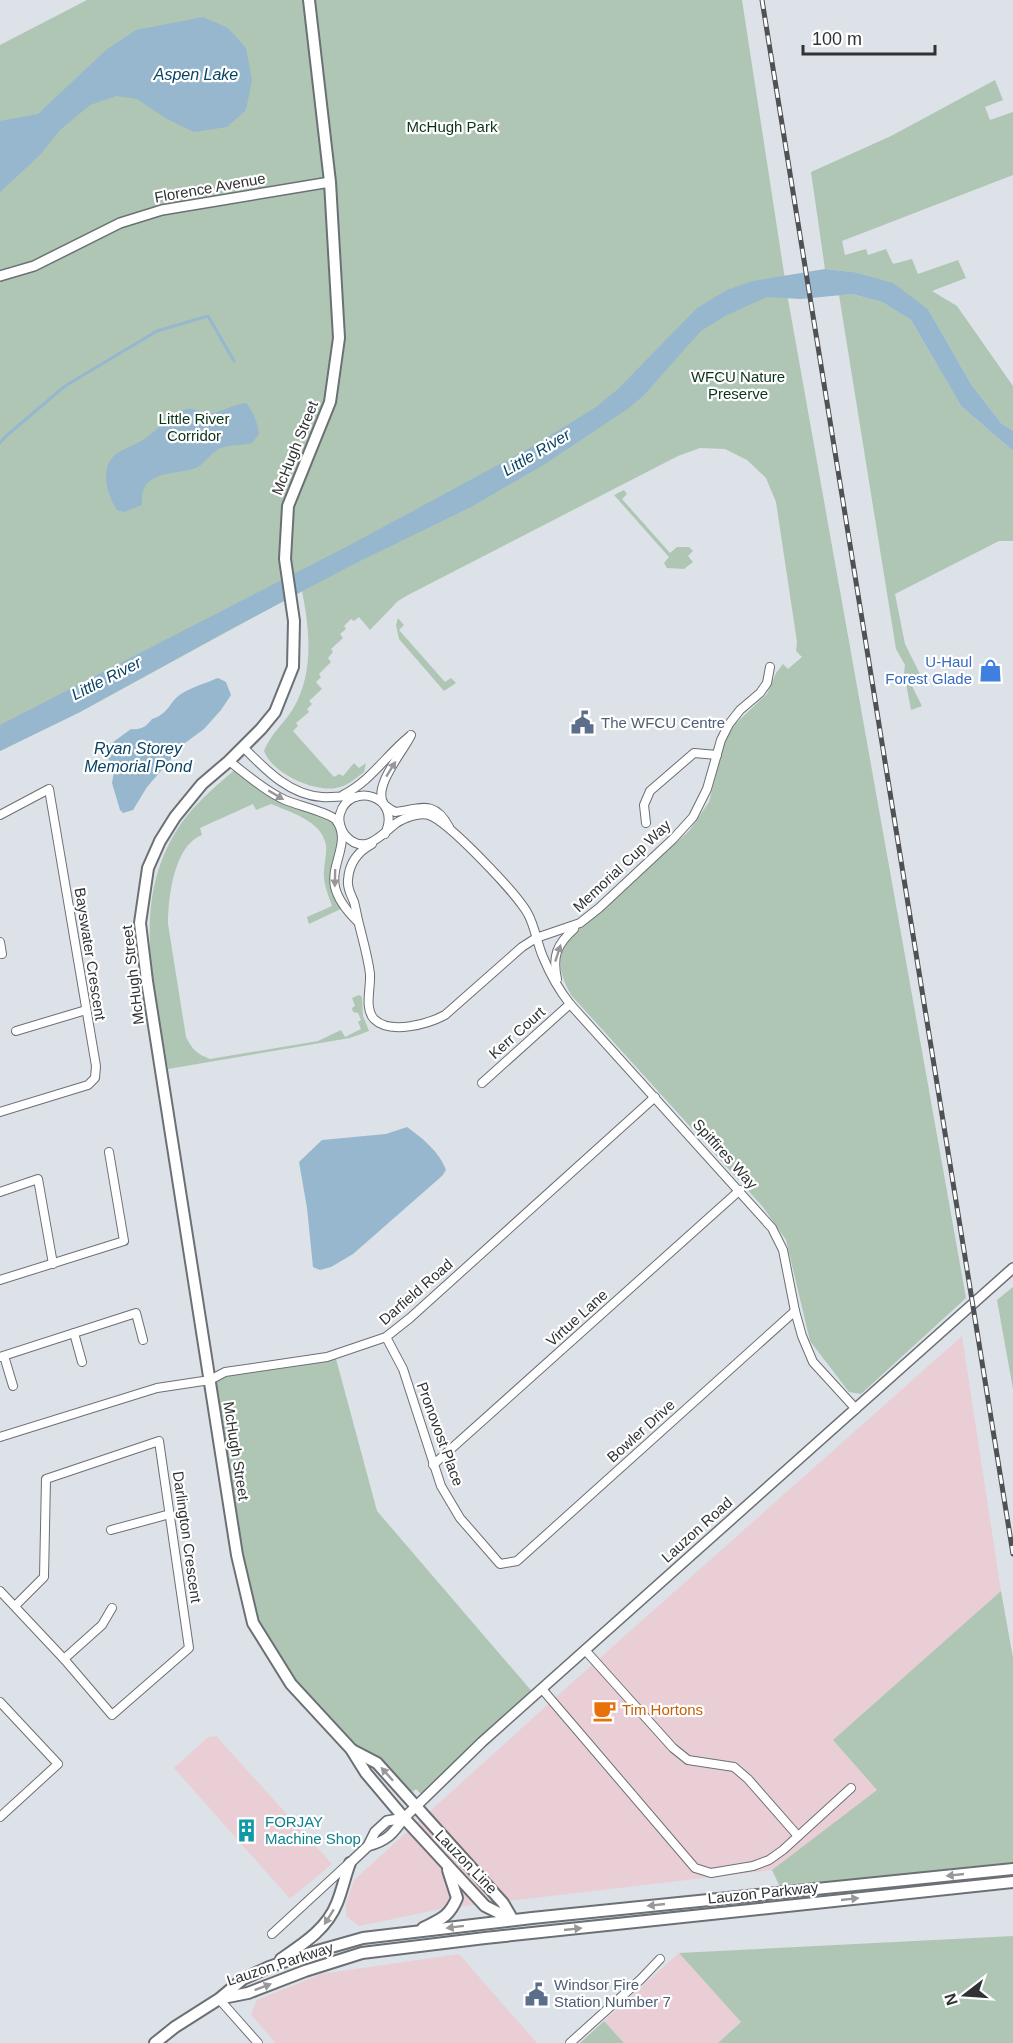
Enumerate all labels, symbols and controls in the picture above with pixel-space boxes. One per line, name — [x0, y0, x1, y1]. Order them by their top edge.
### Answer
scale bar — [803, 18, 935, 56]
text: 100 m — [812, 29, 862, 49]
water label: Aspen Lake — [153, 66, 238, 83]
park label: McHugh Park — [407, 118, 498, 135]
street label: Florence Avenue — [153, 169, 267, 206]
park label: WFCU Nature Preserve — [691, 368, 785, 402]
street label: McHugh Street — [268, 397, 321, 497]
park label: Little River Corridor — [159, 410, 229, 444]
water label: Little River — [499, 425, 574, 479]
water label: Little River — [69, 653, 144, 703]
place label: U-Haul Forest Glade — [885, 653, 972, 687]
shop icon: U-Haul Forest Glade — [977, 658, 1003, 684]
public building icon: The WFCU Centre — [570, 710, 596, 736]
place label: The WFCU Centre — [601, 714, 725, 731]
water label: Ryan Storey Memorial Pond — [84, 740, 193, 775]
one-way arrow — [386, 761, 397, 777]
one-way arrow — [268, 789, 284, 800]
street label: Memorial Cup Way — [569, 816, 674, 915]
one-way arrow — [331, 868, 340, 887]
street label: Bayswater Crescent — [72, 886, 110, 1022]
street label: McHugh Street — [118, 924, 147, 1026]
one-way arrow — [554, 943, 563, 961]
street label: Kerr Court — [485, 1003, 549, 1062]
street label: Spitfires Way — [690, 1115, 761, 1192]
street label: Darfield Road — [375, 1255, 456, 1328]
street label: Virtue Lane — [543, 1286, 611, 1350]
street label: Pronovost Place — [414, 1380, 467, 1488]
street label: Bowler Drive — [603, 1396, 678, 1465]
street label: McHugh Street — [220, 1400, 253, 1502]
street label: Darlington Crescent — [170, 1470, 205, 1605]
street label: Lauzon Road — [658, 1493, 736, 1566]
cafe icon: Tim Hortons — [591, 1697, 617, 1723]
place label: Tim Hortons — [622, 1701, 703, 1718]
one-way arrow — [381, 1767, 394, 1782]
place label: FORJAY Machine Shop — [265, 1813, 361, 1847]
building icon: FORJAY Machine Shop — [234, 1818, 260, 1844]
street label: Lauzon Line — [432, 1826, 501, 1897]
one-way arrow — [945, 1870, 964, 1880]
street label: Lauzon Parkway — [707, 1878, 819, 1907]
one-way arrow — [840, 1894, 859, 1904]
one-way arrow — [647, 1900, 666, 1910]
one-way arrow — [323, 1909, 334, 1925]
one-way arrow — [445, 1923, 464, 1932]
one-way arrow — [563, 1925, 582, 1934]
street label: Lauzon Parkway — [224, 1938, 336, 1989]
north arrow — [935, 1965, 995, 2025]
place label: Windsor Fire Station Number 7 — [554, 1976, 671, 2010]
public building icon: Windsor Fire Station Number 7 — [523, 1981, 549, 2007]
one-way arrow — [254, 1982, 272, 1991]
text: N — [941, 1991, 961, 2007]

